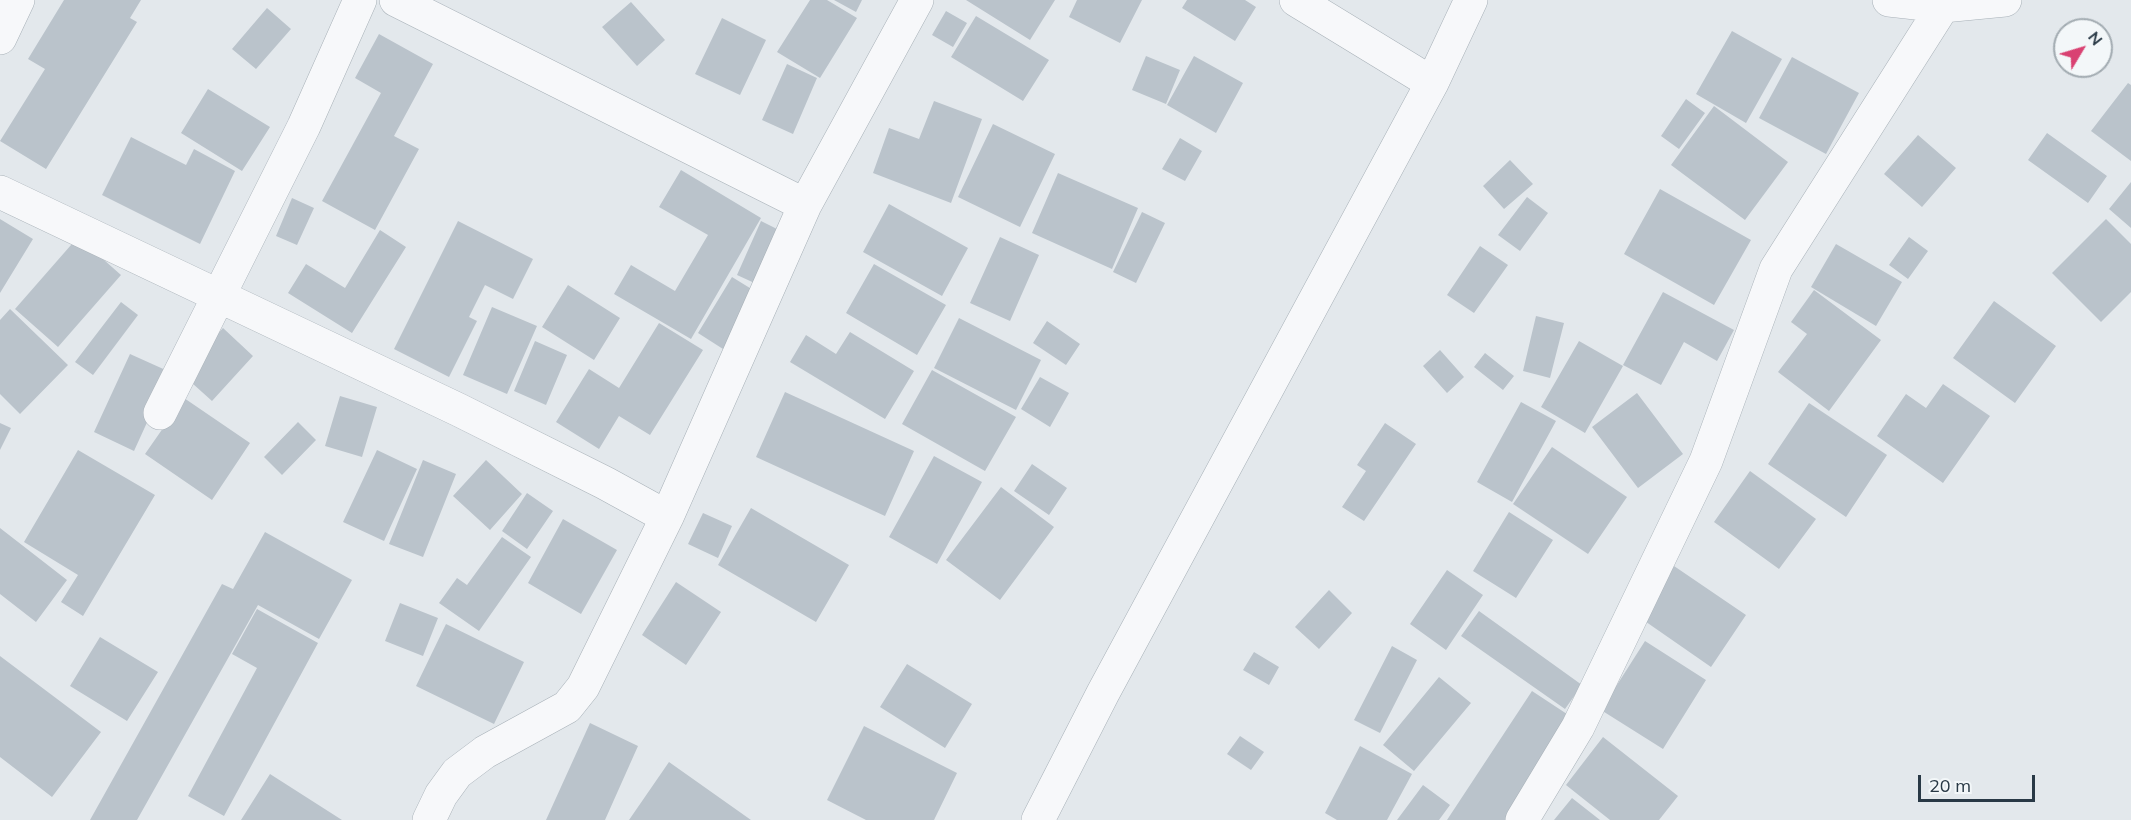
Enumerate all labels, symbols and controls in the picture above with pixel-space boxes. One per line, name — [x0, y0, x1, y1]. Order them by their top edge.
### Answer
north arrow — [2053, 18, 2113, 78]
text: N — [2084, 27, 2107, 49]
scale bar — [1921, 763, 2038, 801]
text: 20 m — [1929, 774, 1971, 797]

